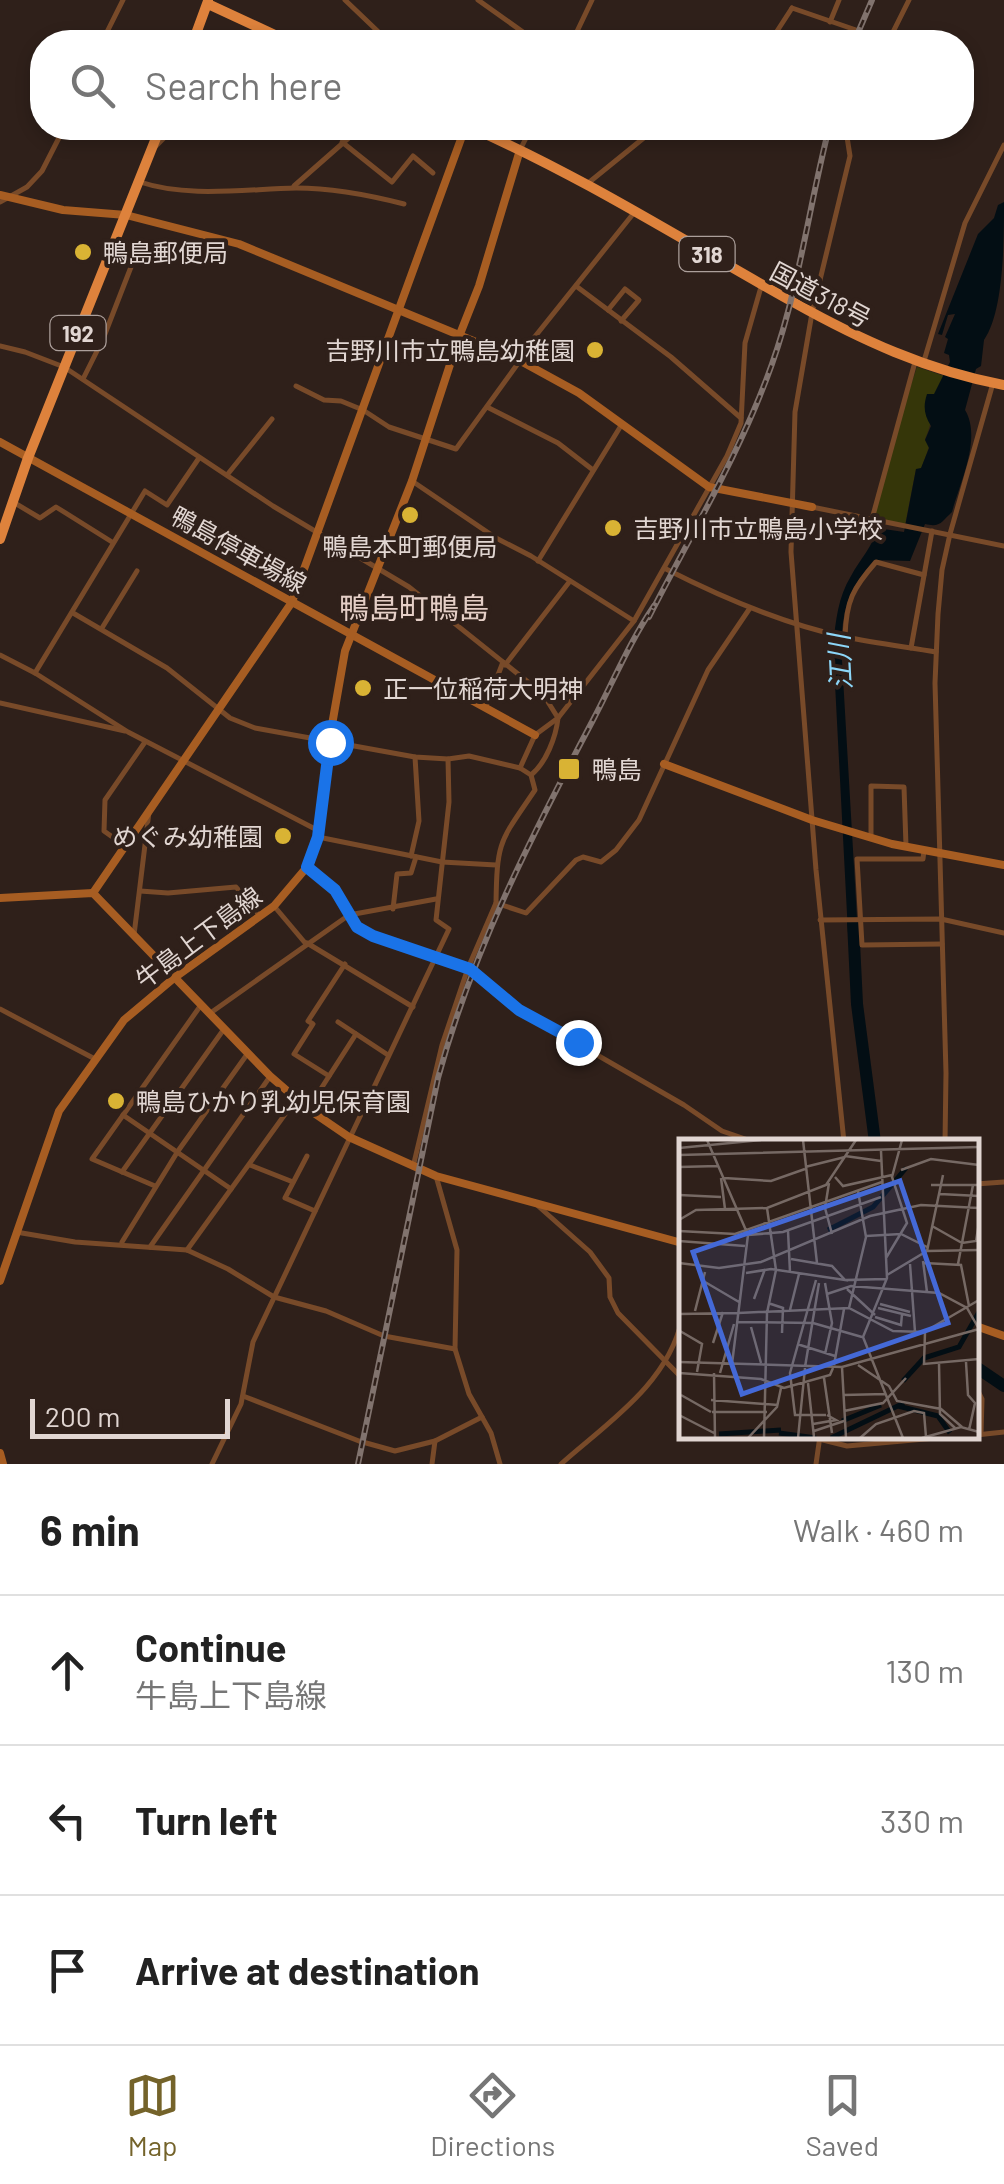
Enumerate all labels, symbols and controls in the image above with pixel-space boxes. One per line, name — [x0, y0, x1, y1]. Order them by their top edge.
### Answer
search box — [30, 30, 974, 140]
icon: search — [65, 58, 120, 113]
text: Search here — [145, 62, 343, 108]
place label: 鴨島郵便局 — [103, 237, 228, 267]
road number: 318 — [680, 237, 734, 271]
marker: 鴨島郵便局 — [72, 241, 94, 263]
street label: 国道318号 — [766, 255, 876, 333]
road number: 192 — [50, 316, 106, 350]
place label: 吉野川市立鴨島幼稚園 — [325, 335, 575, 365]
marker: 吉野川市立鴨島幼稚園 — [584, 339, 606, 361]
street label: 鴨島停車場線 — [166, 500, 312, 598]
marker: 鴨島本町郵便局 — [399, 504, 421, 526]
place label: 吉野川市立鴨島小学校 — [633, 513, 883, 543]
marker: 吉野川市立鴨島小学校 — [602, 517, 624, 539]
place label: 鴨島本町郵便局 — [322, 531, 498, 561]
district label: 鴨島町鴨島 — [339, 589, 489, 625]
water label: 江川 — [820, 630, 857, 691]
place label: 正一位稲荷大明神 — [383, 673, 583, 703]
marker: 正一位稲荷大明神 — [352, 677, 374, 699]
route start — [308, 720, 354, 766]
place label: 鴨島 — [592, 754, 642, 784]
marker: 鴨島 — [556, 756, 582, 782]
place label: めぐみ幼稚園 — [112, 821, 263, 851]
marker: めぐみ幼稚園 — [272, 825, 294, 847]
street label: 牛島上下島線 — [129, 880, 267, 994]
route end — [556, 1020, 602, 1066]
place label: 鴨島ひかり乳幼児保育園 — [136, 1086, 411, 1116]
marker: 鴨島ひかり乳幼児保育園 — [105, 1090, 127, 1112]
inset map — [679, 1139, 979, 1439]
scale bar — [30, 1394, 230, 1438]
text: 200 m — [45, 1399, 120, 1433]
text: 6 min — [40, 1504, 140, 1554]
text: Walk · 460 m — [793, 1510, 964, 1548]
text: Continue — [135, 1624, 286, 1670]
icon: ahead — [40, 1643, 95, 1698]
text: 130 m — [885, 1651, 964, 1689]
text: 牛島上下島線 — [135, 1675, 327, 1713]
icon: left — [40, 1793, 95, 1848]
text: Turn left — [135, 1797, 278, 1843]
text: 330 m — [880, 1801, 964, 1839]
icon: arrive — [40, 1943, 95, 1998]
text: Arrive at destination — [135, 1947, 480, 1993]
tab: Map — [125, 2068, 180, 2162]
tab: Directions — [430, 2068, 555, 2162]
tab: Saved — [805, 2068, 879, 2162]

